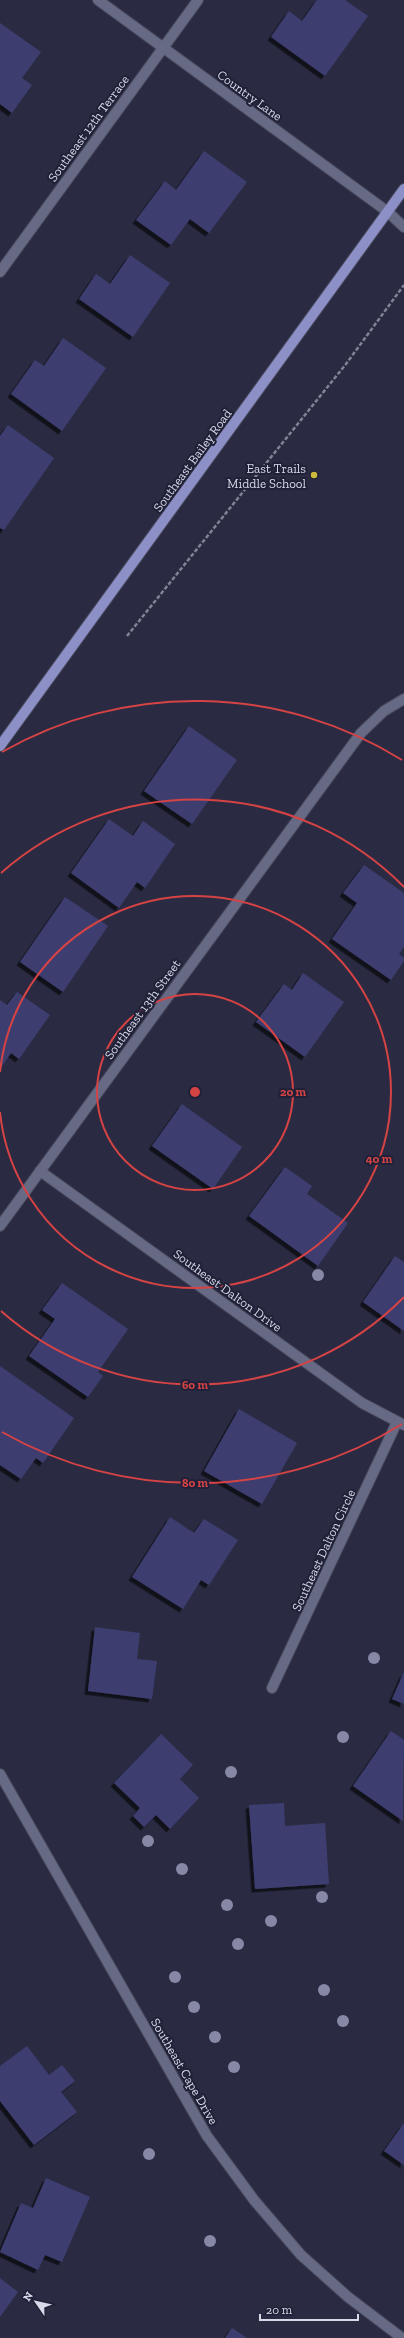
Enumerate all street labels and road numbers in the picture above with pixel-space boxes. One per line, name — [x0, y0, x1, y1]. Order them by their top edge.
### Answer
street label: Country Lane — [214, 67, 285, 124]
street label: Southeast 12th Terrace — [45, 72, 132, 184]
street label: Southeast Bailey Road — [150, 406, 235, 515]
street label: Southeast 13th Street — [101, 956, 184, 1062]
street label: Southeast Dalton Drive — [171, 1246, 285, 1335]
street label: Southeast Dalton Circle — [289, 1487, 358, 1613]
street label: Southeast Cape Drive — [148, 2015, 221, 2127]

